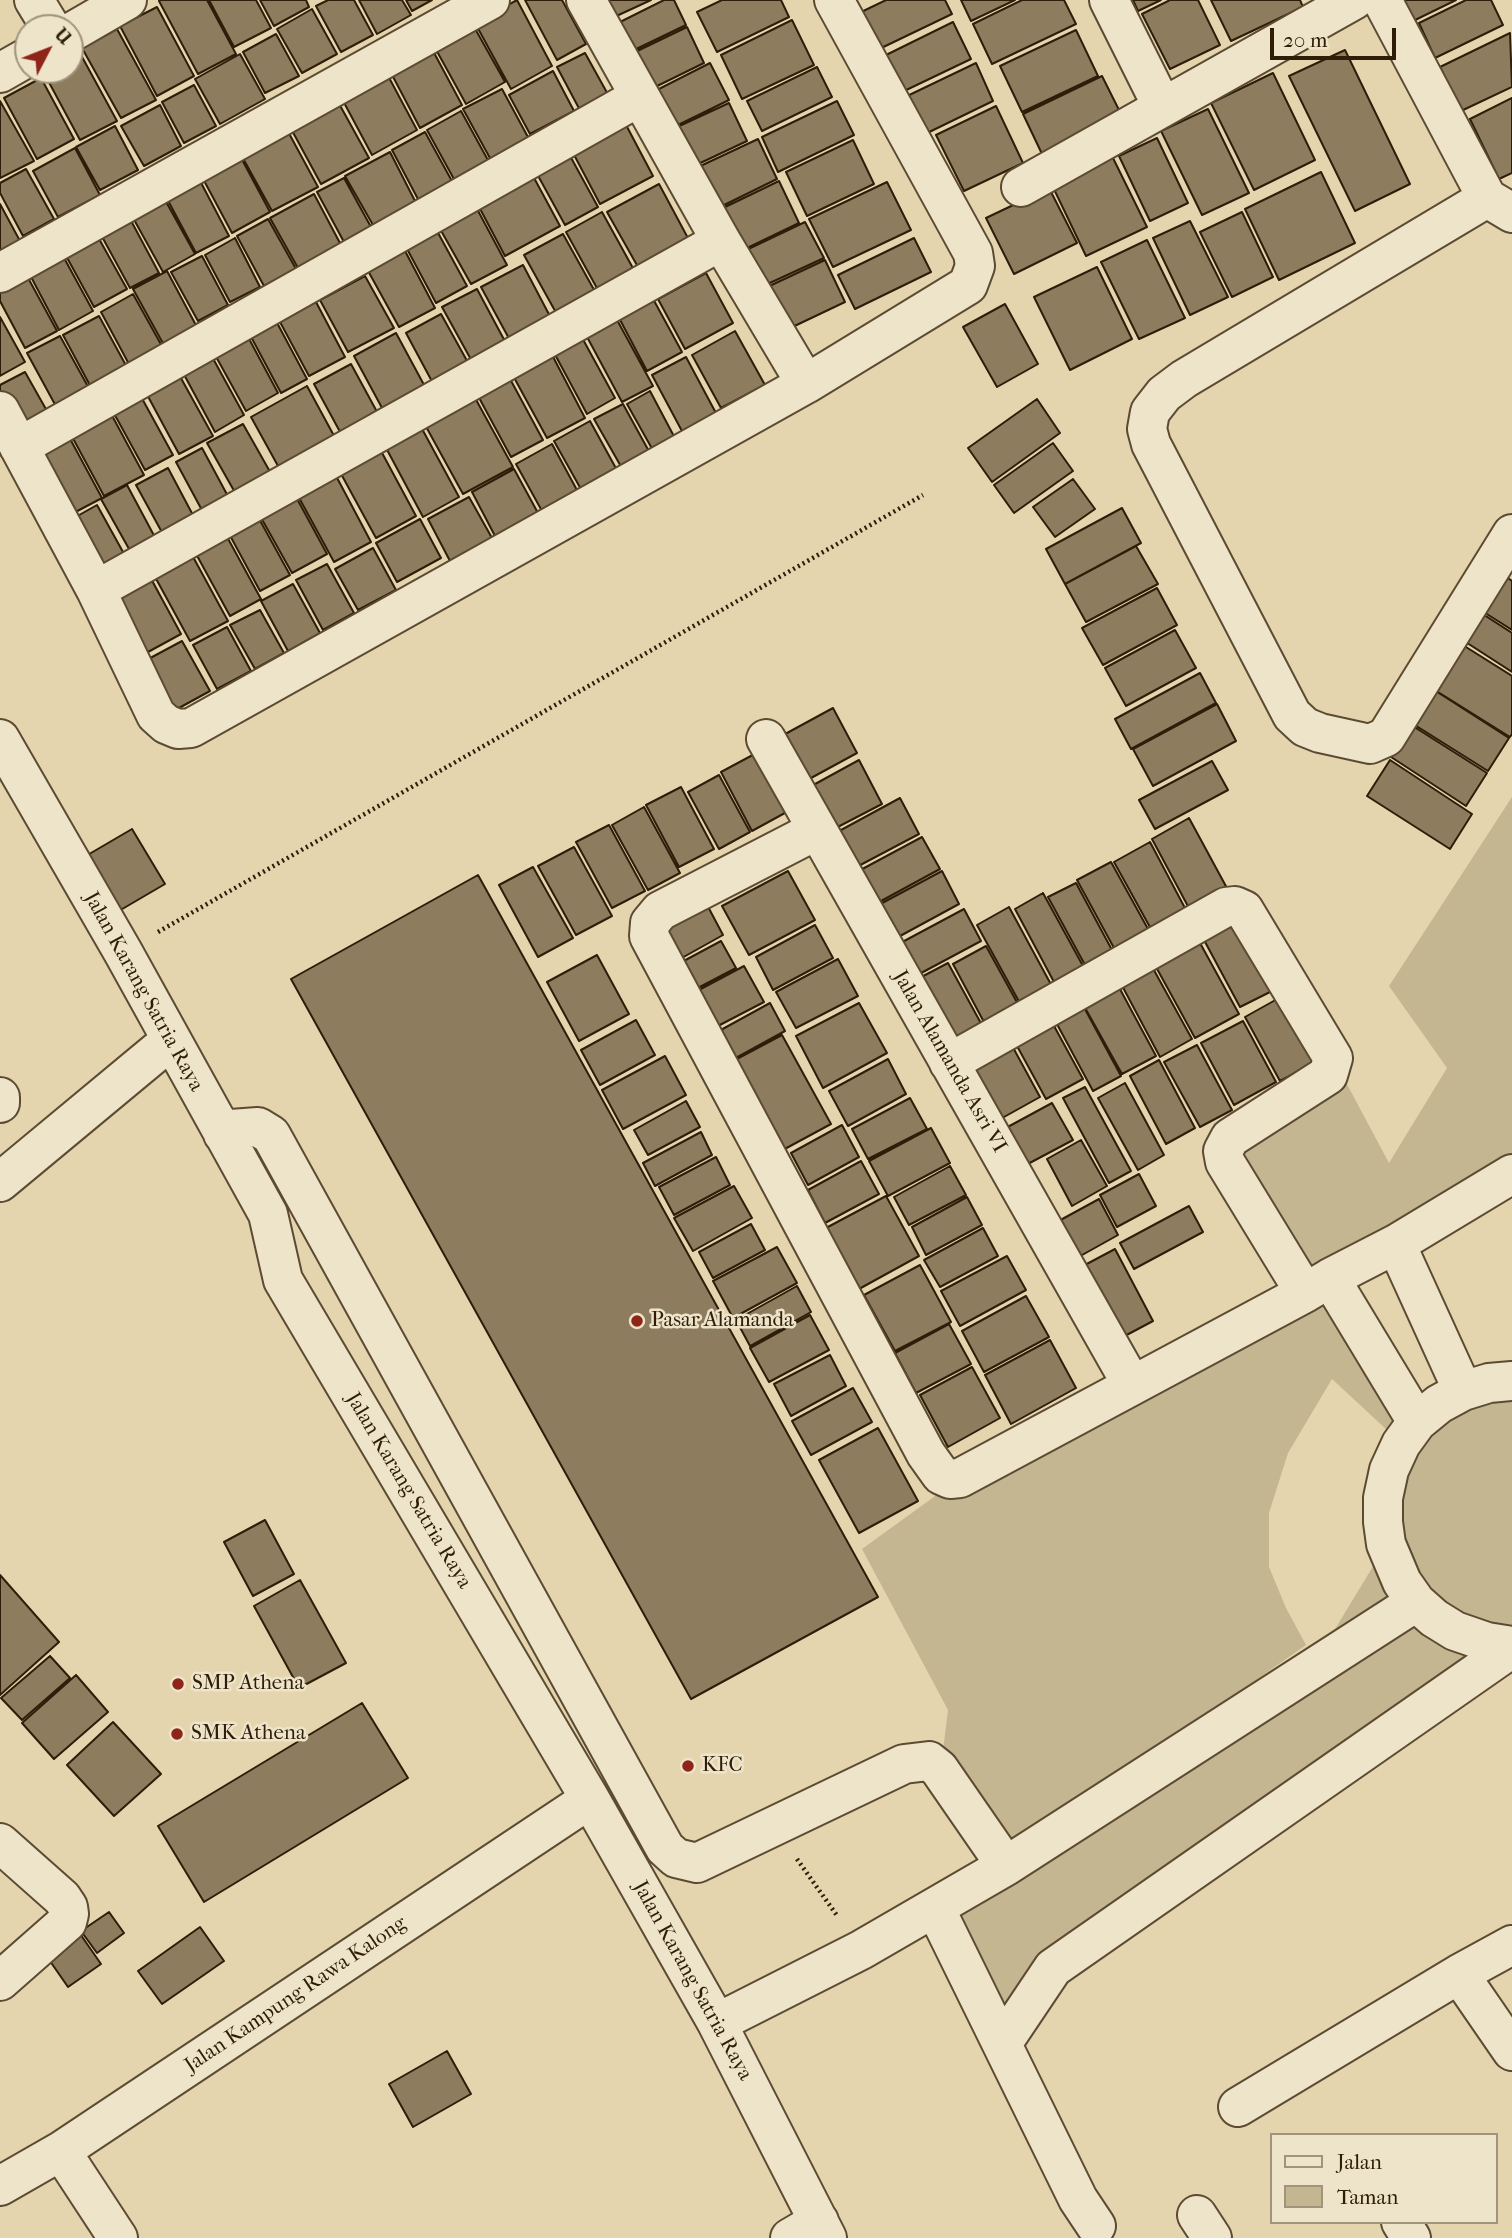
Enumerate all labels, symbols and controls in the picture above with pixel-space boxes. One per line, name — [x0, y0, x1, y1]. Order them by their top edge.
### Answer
north arrow — [14, 14, 84, 84]
scale bar — [1274, 14, 1400, 58]
text: U — [50, 23, 76, 49]
text: 20 m — [1283, 28, 1327, 52]
street label: Jalan Karang Satria Raya — [78, 888, 208, 1096]
street label: Jalan Alamanda Asri VI — [887, 966, 1011, 1158]
place label: Pasar Alamanda — [651, 1308, 794, 1334]
marker: Pasar Alamanda — [629, 1313, 645, 1329]
street label: Jalan Karang Satria Raya — [339, 1388, 477, 1594]
place label: SMP Athena — [192, 1671, 304, 1697]
marker: SMP Athena — [170, 1676, 186, 1692]
place label: SMK Athena — [191, 1721, 306, 1747]
marker: SMK Athena — [169, 1726, 185, 1742]
place label: KFC — [702, 1753, 743, 1779]
marker: KFC — [680, 1758, 696, 1774]
street label: Jalan Karang Satria Raya — [627, 1877, 757, 2085]
street label: Jalan Kampung Rawa Kalong — [180, 1911, 412, 2079]
legend — [1270, 2133, 1498, 2224]
text: Jalan — [1337, 2150, 1382, 2174]
text: Taman — [1337, 2185, 1398, 2209]

